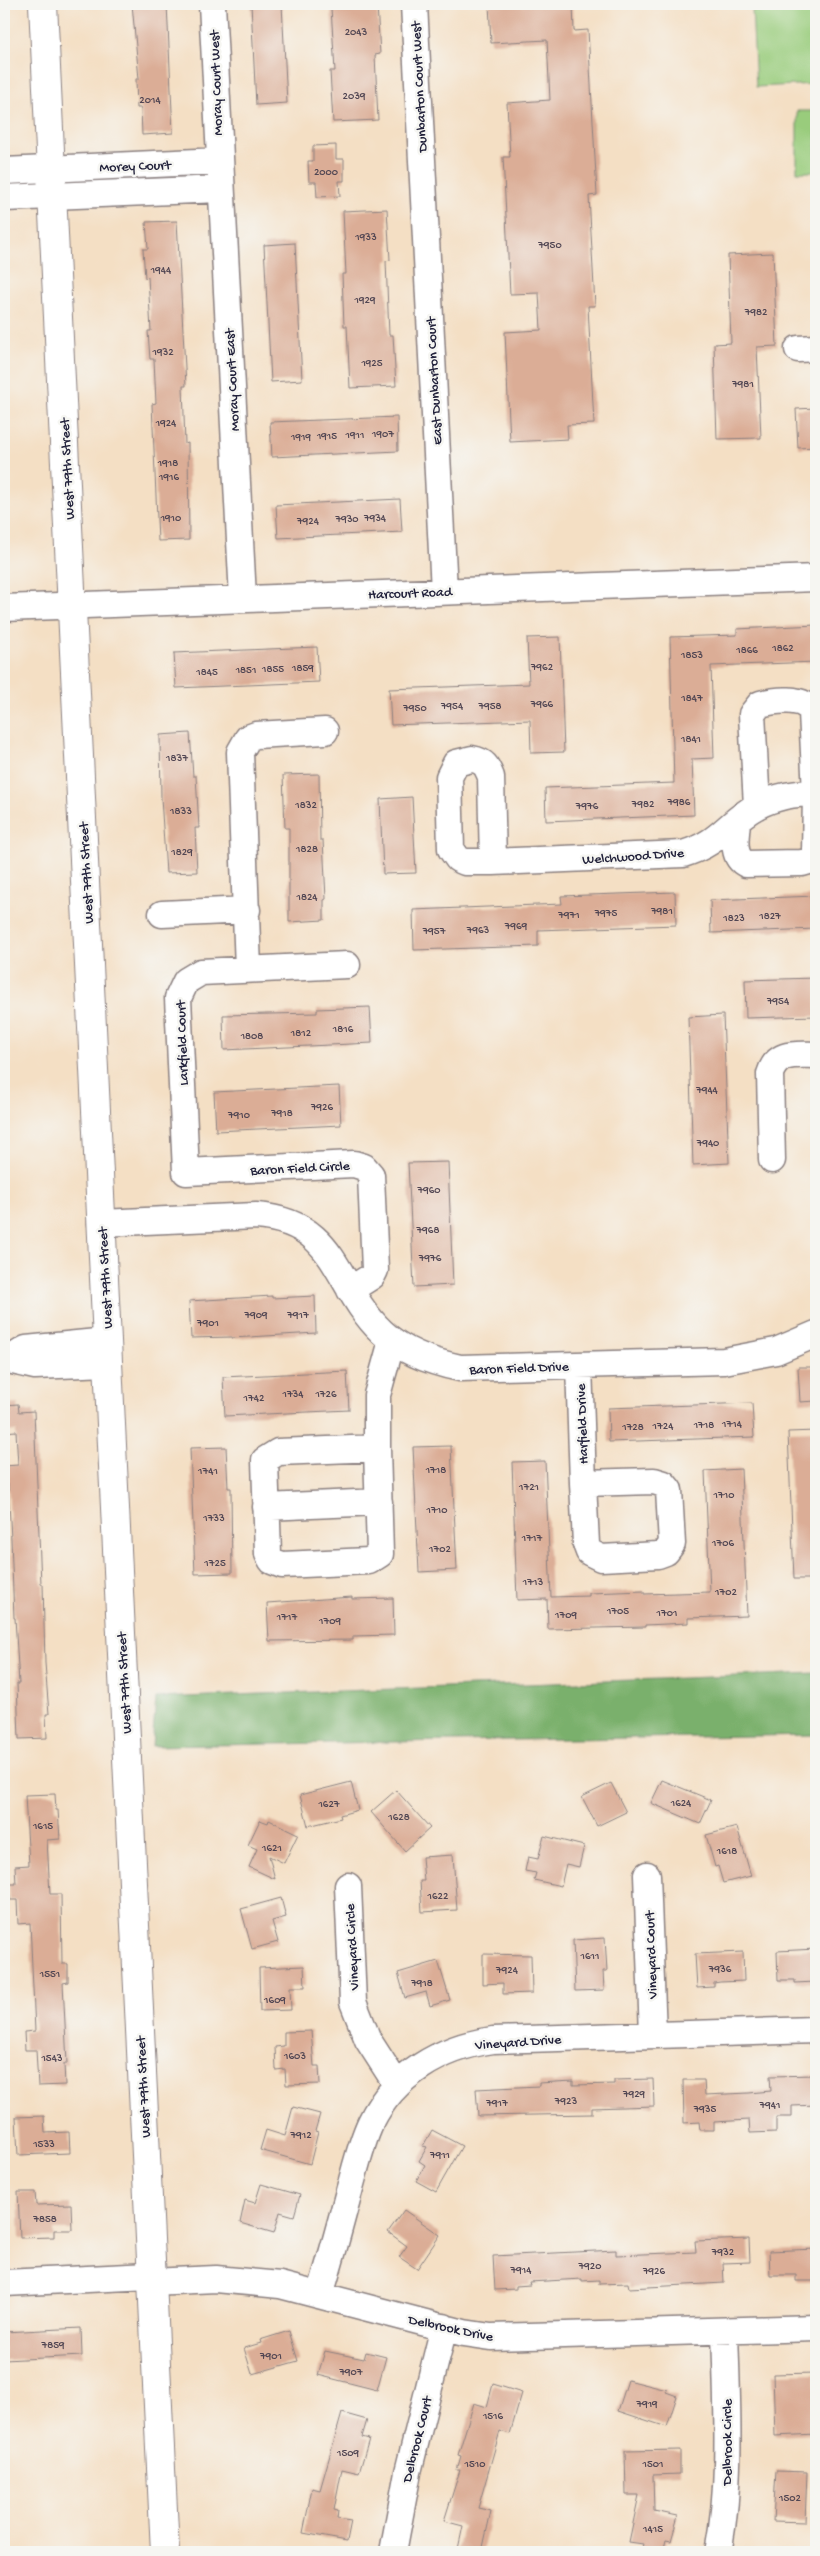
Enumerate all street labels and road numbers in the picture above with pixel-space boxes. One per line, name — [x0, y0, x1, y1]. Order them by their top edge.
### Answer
street label: Dunbarton Court West — [409, 20, 432, 154]
street label: Moray Court West — [207, 29, 228, 136]
street label: Morey Court — [99, 158, 172, 177]
street label: East Dunbarton Court — [424, 315, 447, 445]
street label: Moray Court East — [222, 327, 245, 432]
street label: West 79th Street — [57, 416, 80, 520]
street label: Harcourt Road — [368, 584, 454, 604]
street label: West 79th Street — [76, 820, 99, 924]
street label: Welchwood Drive — [582, 845, 685, 870]
street label: Larkfield Court — [173, 999, 193, 1086]
street label: Baron Field Circle — [249, 1158, 351, 1181]
street label: West 79th Street — [95, 1225, 118, 1329]
street label: Baron Field Drive — [468, 1359, 570, 1380]
street label: Harfield Drive — [574, 1383, 593, 1464]
street label: West 79th Street — [114, 1630, 137, 1734]
street label: Vineyard Circle — [343, 1902, 364, 1991]
street label: Vineyard Court — [642, 1909, 663, 2000]
street label: Vineyard Drive — [474, 2032, 563, 2055]
street label: West 79th Street — [133, 2034, 156, 2138]
street label: Delbrook Drive — [405, 2312, 495, 2347]
street label: Delbrook Court — [399, 2394, 438, 2485]
street label: Delbrook Circle — [720, 2398, 737, 2486]

